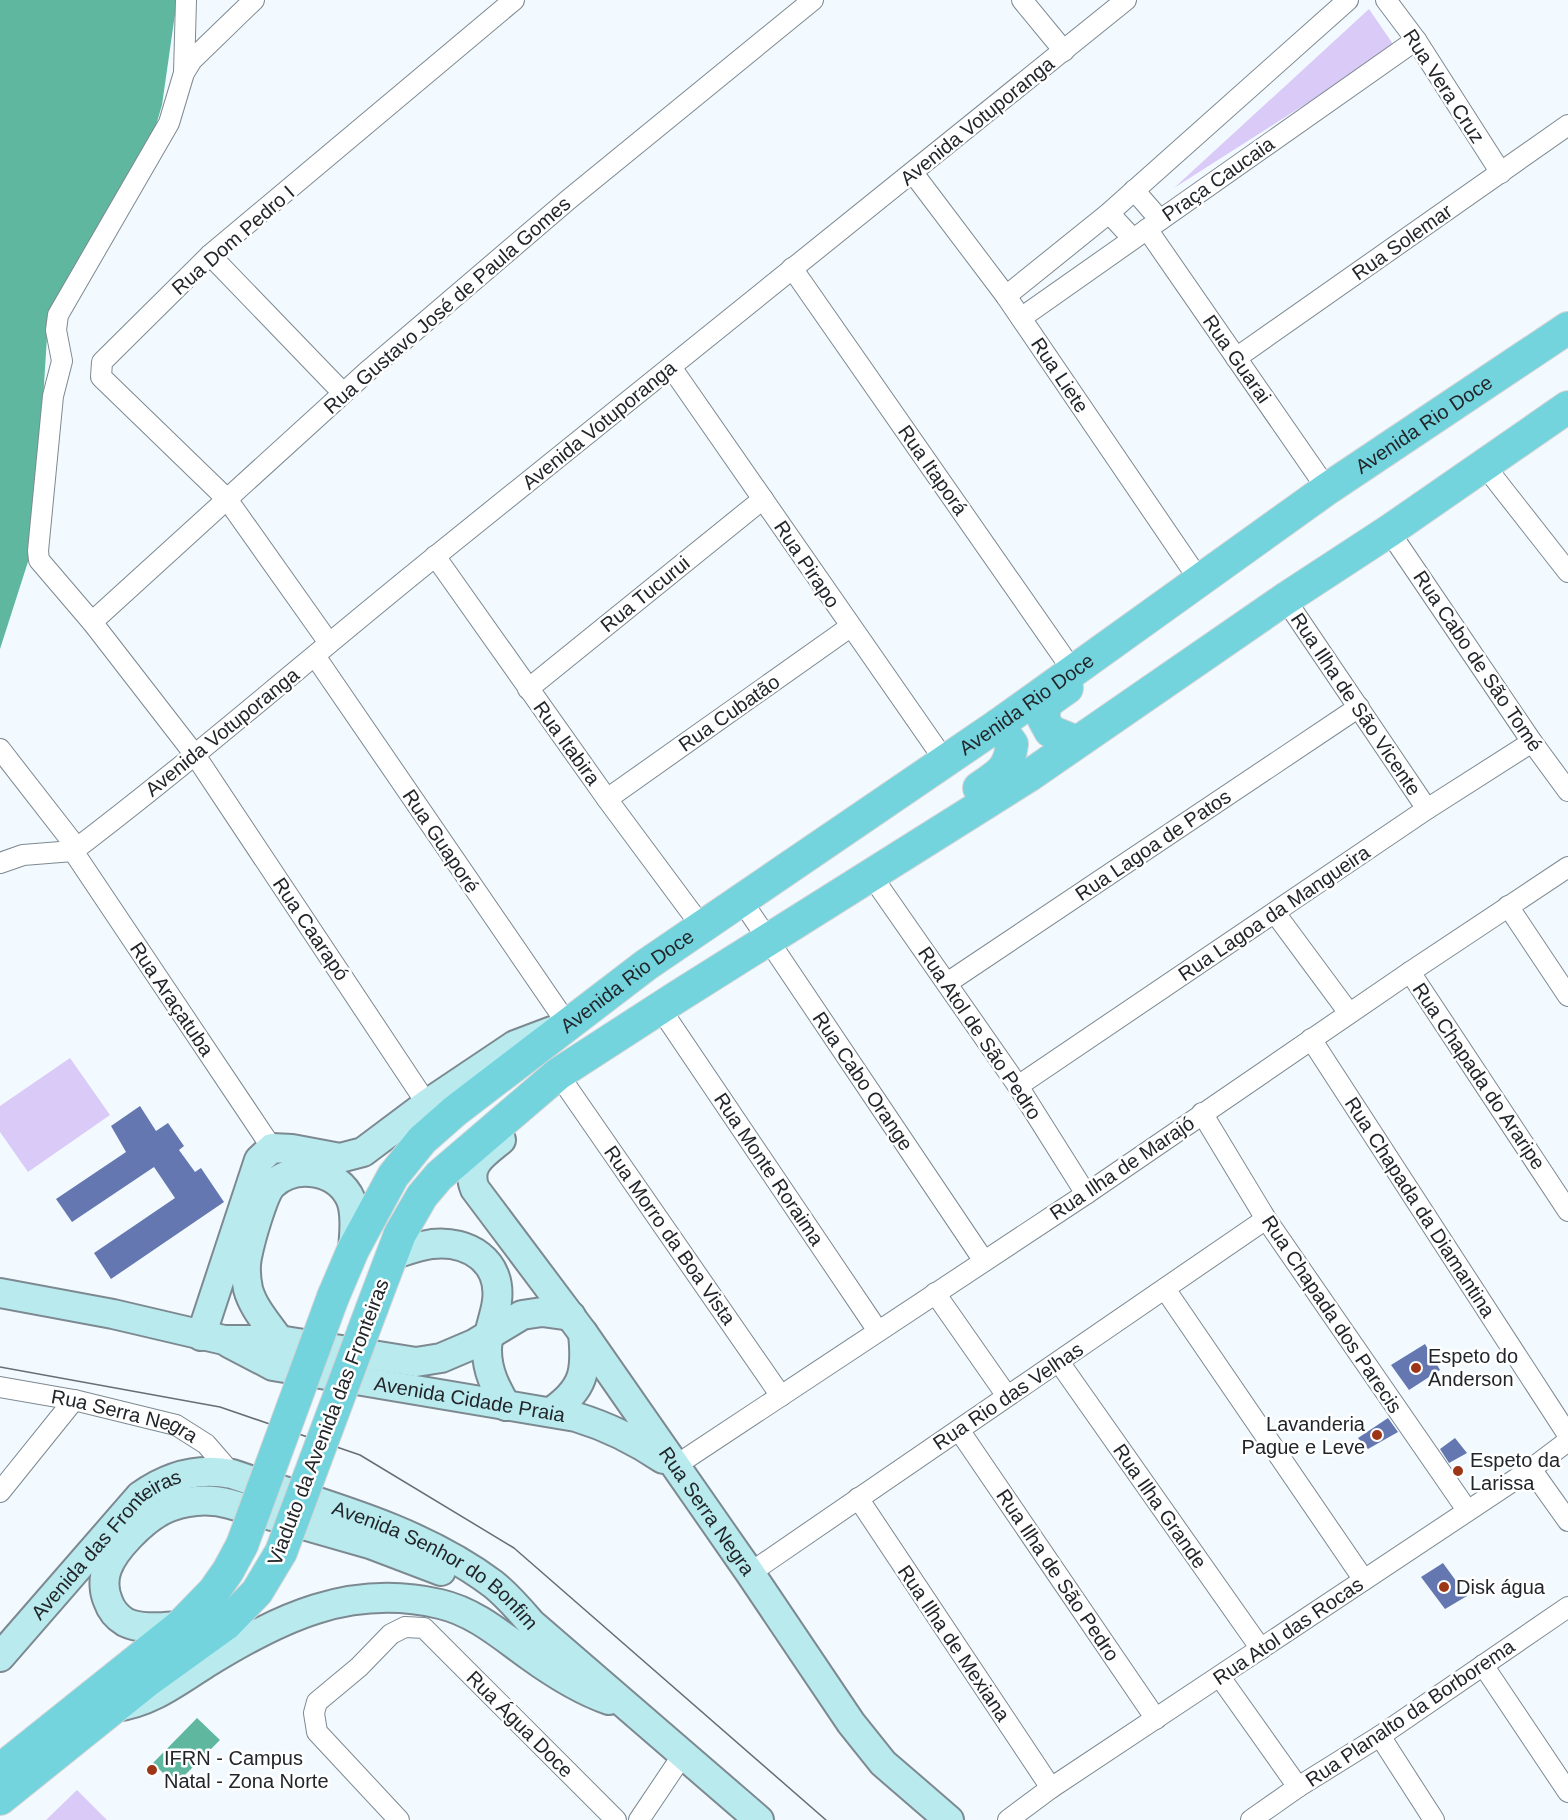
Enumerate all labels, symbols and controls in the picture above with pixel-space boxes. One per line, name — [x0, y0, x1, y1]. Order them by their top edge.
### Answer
street label: Rua Vera Cruz — [1399, 25, 1489, 147]
street label: Avenida Votuporanga — [896, 52, 1059, 190]
street label: Praça Caucaia — [1158, 132, 1279, 226]
street label: Rua Dom Pedro I — [167, 181, 299, 299]
street label: Rua Gustavo José de Paula Gomes — [319, 192, 575, 418]
street label: Rua Solemar — [1348, 199, 1456, 284]
street label: Rua Guarai — [1199, 311, 1275, 407]
street label: Rua Liete — [1027, 333, 1093, 417]
street label: Avenida Votuporanga — [518, 356, 681, 494]
street label: Avenida Rio Doce — [1351, 371, 1496, 478]
street label: Rua Itaporá — [894, 421, 972, 520]
street label: Rua Pirapo — [770, 516, 844, 612]
street label: Rua Tucurui — [596, 552, 694, 636]
street label: Rua Cabo de São Tomé — [1409, 567, 1547, 755]
street label: Rua Ilha de São Vicente — [1287, 609, 1425, 799]
street label: Avenida Rio Doce — [955, 649, 1098, 759]
street label: Avenida Votuporanga — [141, 663, 304, 801]
street label: Rua Cubatão — [674, 670, 784, 756]
street label: Rua Itabira — [529, 697, 605, 790]
street label: Rua Guaporé — [398, 785, 484, 897]
street label: Rua Lagoa de Patos — [1071, 785, 1235, 905]
street label: Rua Lagoa da Mangueira — [1174, 840, 1374, 985]
street label: Rua Caarapó — [269, 874, 353, 984]
street label: Avenida Rio Doce — [556, 925, 698, 1037]
street label: Rua Araçatuba — [126, 938, 219, 1061]
street label: Rua Atol de São Pedro — [914, 943, 1046, 1123]
street label: Rua Chapada do Araripe — [1408, 979, 1550, 1173]
street label: Rua Cabo Orange — [808, 1008, 918, 1154]
street label: Rua Monte Roraima — [710, 1089, 829, 1250]
street label: Rua Chapada da Diamantina — [1341, 1093, 1500, 1322]
street label: Rua Ilha de Marajó — [1046, 1112, 1198, 1224]
street label: Rua Morro da Boa Vista — [600, 1141, 741, 1329]
street label: Rua Chapada dos Parecis — [1258, 1211, 1406, 1417]
street label: Viaduto da Avenida das Fronteiras — [263, 1276, 393, 1568]
street label: Rua Rio das Velhas — [929, 1338, 1087, 1454]
place label: Espeto do Anderson — [1428, 1345, 1518, 1390]
marker: Espeto do Anderson — [1409, 1361, 1423, 1375]
street label: Avenida Cidade Praia — [373, 1372, 568, 1426]
street label: Rua Serra Negra — [50, 1385, 202, 1447]
place label: Lavanderia Pague e Leve — [1242, 1413, 1366, 1458]
marker: Lavanderia Pague e Leve — [1370, 1428, 1384, 1442]
street label: Rua Ilha Grande — [1109, 1440, 1211, 1572]
street label: Rua Serra Negra — [655, 1443, 760, 1580]
place label: Espeto da Larissa — [1470, 1449, 1561, 1494]
marker: Espeto da Larissa — [1451, 1464, 1465, 1478]
street label: Avenida das Fronteiras — [27, 1465, 184, 1624]
street label: Rua Ilha de São Pedro — [992, 1485, 1124, 1665]
street label: Avenida Senhor do Bonfim — [329, 1496, 542, 1634]
street label: Rua Ilha de Mexiana — [894, 1561, 1015, 1726]
street label: Rua Atol das Rocas — [1209, 1573, 1367, 1689]
place label: Disk água — [1456, 1576, 1546, 1598]
marker: Disk água — [1437, 1580, 1451, 1594]
street label: Rua Planalto da Borborema — [1302, 1634, 1519, 1791]
street label: Rua Água Doce — [462, 1666, 578, 1782]
place label: IFRN - Campus Natal - Zona Norte — [164, 1747, 329, 1792]
marker: IFRN - Campus Natal - Zona Norte — [145, 1763, 159, 1777]

